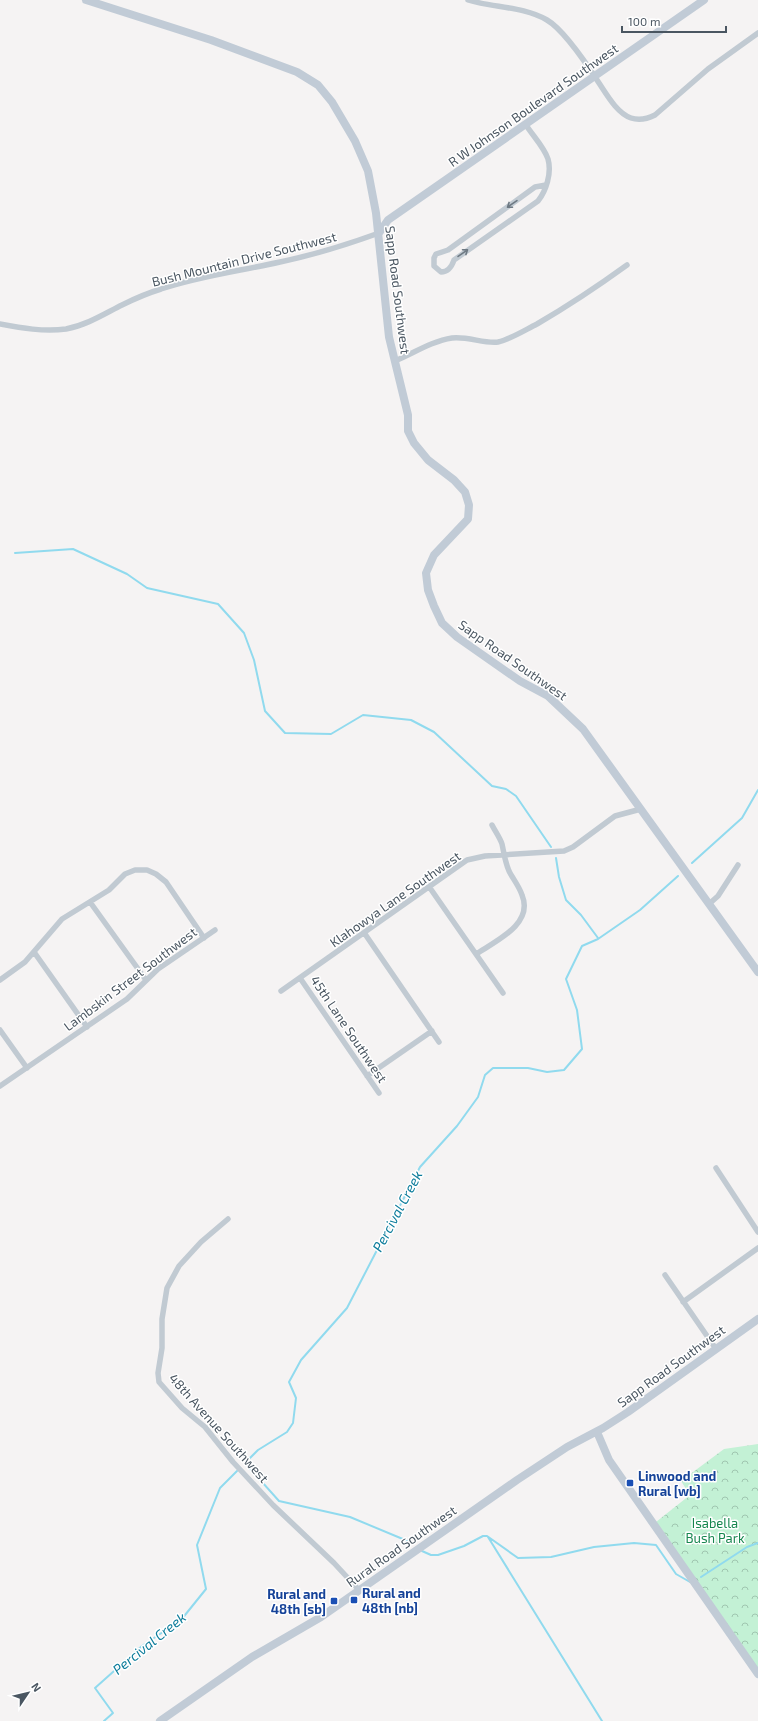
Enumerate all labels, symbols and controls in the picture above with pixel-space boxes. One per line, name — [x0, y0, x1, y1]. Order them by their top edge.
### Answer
scale bar — [622, 8, 726, 34]
text: 100 m — [628, 14, 660, 28]
street label: R W Johnson Boulevard Southwest — [445, 40, 621, 170]
one-way arrow — [507, 199, 518, 208]
street label: Sapp Road Southwest — [382, 225, 414, 355]
street label: Bush Mountain Drive Southwest — [150, 228, 338, 290]
one-way arrow — [457, 249, 468, 257]
street label: Sapp Road Southwest — [456, 616, 570, 704]
street label: Klahowya Lane Southwest — [326, 848, 464, 950]
street label: Lambskin Street Southwest — [60, 924, 200, 1034]
street label: 45th Lane Southwest — [307, 973, 391, 1085]
water label: Percival Creek — [369, 1168, 425, 1254]
street label: Sapp Road Southwest — [614, 1322, 728, 1410]
street label: 48th Avenue Southwest — [166, 1370, 272, 1486]
place label: Linwood and Rural [wb] — [638, 1468, 716, 1499]
marker: Linwood and Rural [wb] — [625, 1478, 635, 1488]
street label: Rural Road Southwest — [343, 1502, 459, 1590]
park label: Isabella Bush Park — [685, 1515, 745, 1546]
place label: Rural and 48th [nb] — [362, 1585, 421, 1616]
place label: Rural and 48th [sb] — [267, 1586, 326, 1617]
marker: Rural and 48th [nb] — [349, 1595, 359, 1605]
marker: Rural and 48th [sb] — [329, 1596, 339, 1606]
water label: Percival Creek — [109, 1608, 189, 1678]
north arrow — [8, 1673, 48, 1713]
text: N — [29, 1680, 44, 1694]

